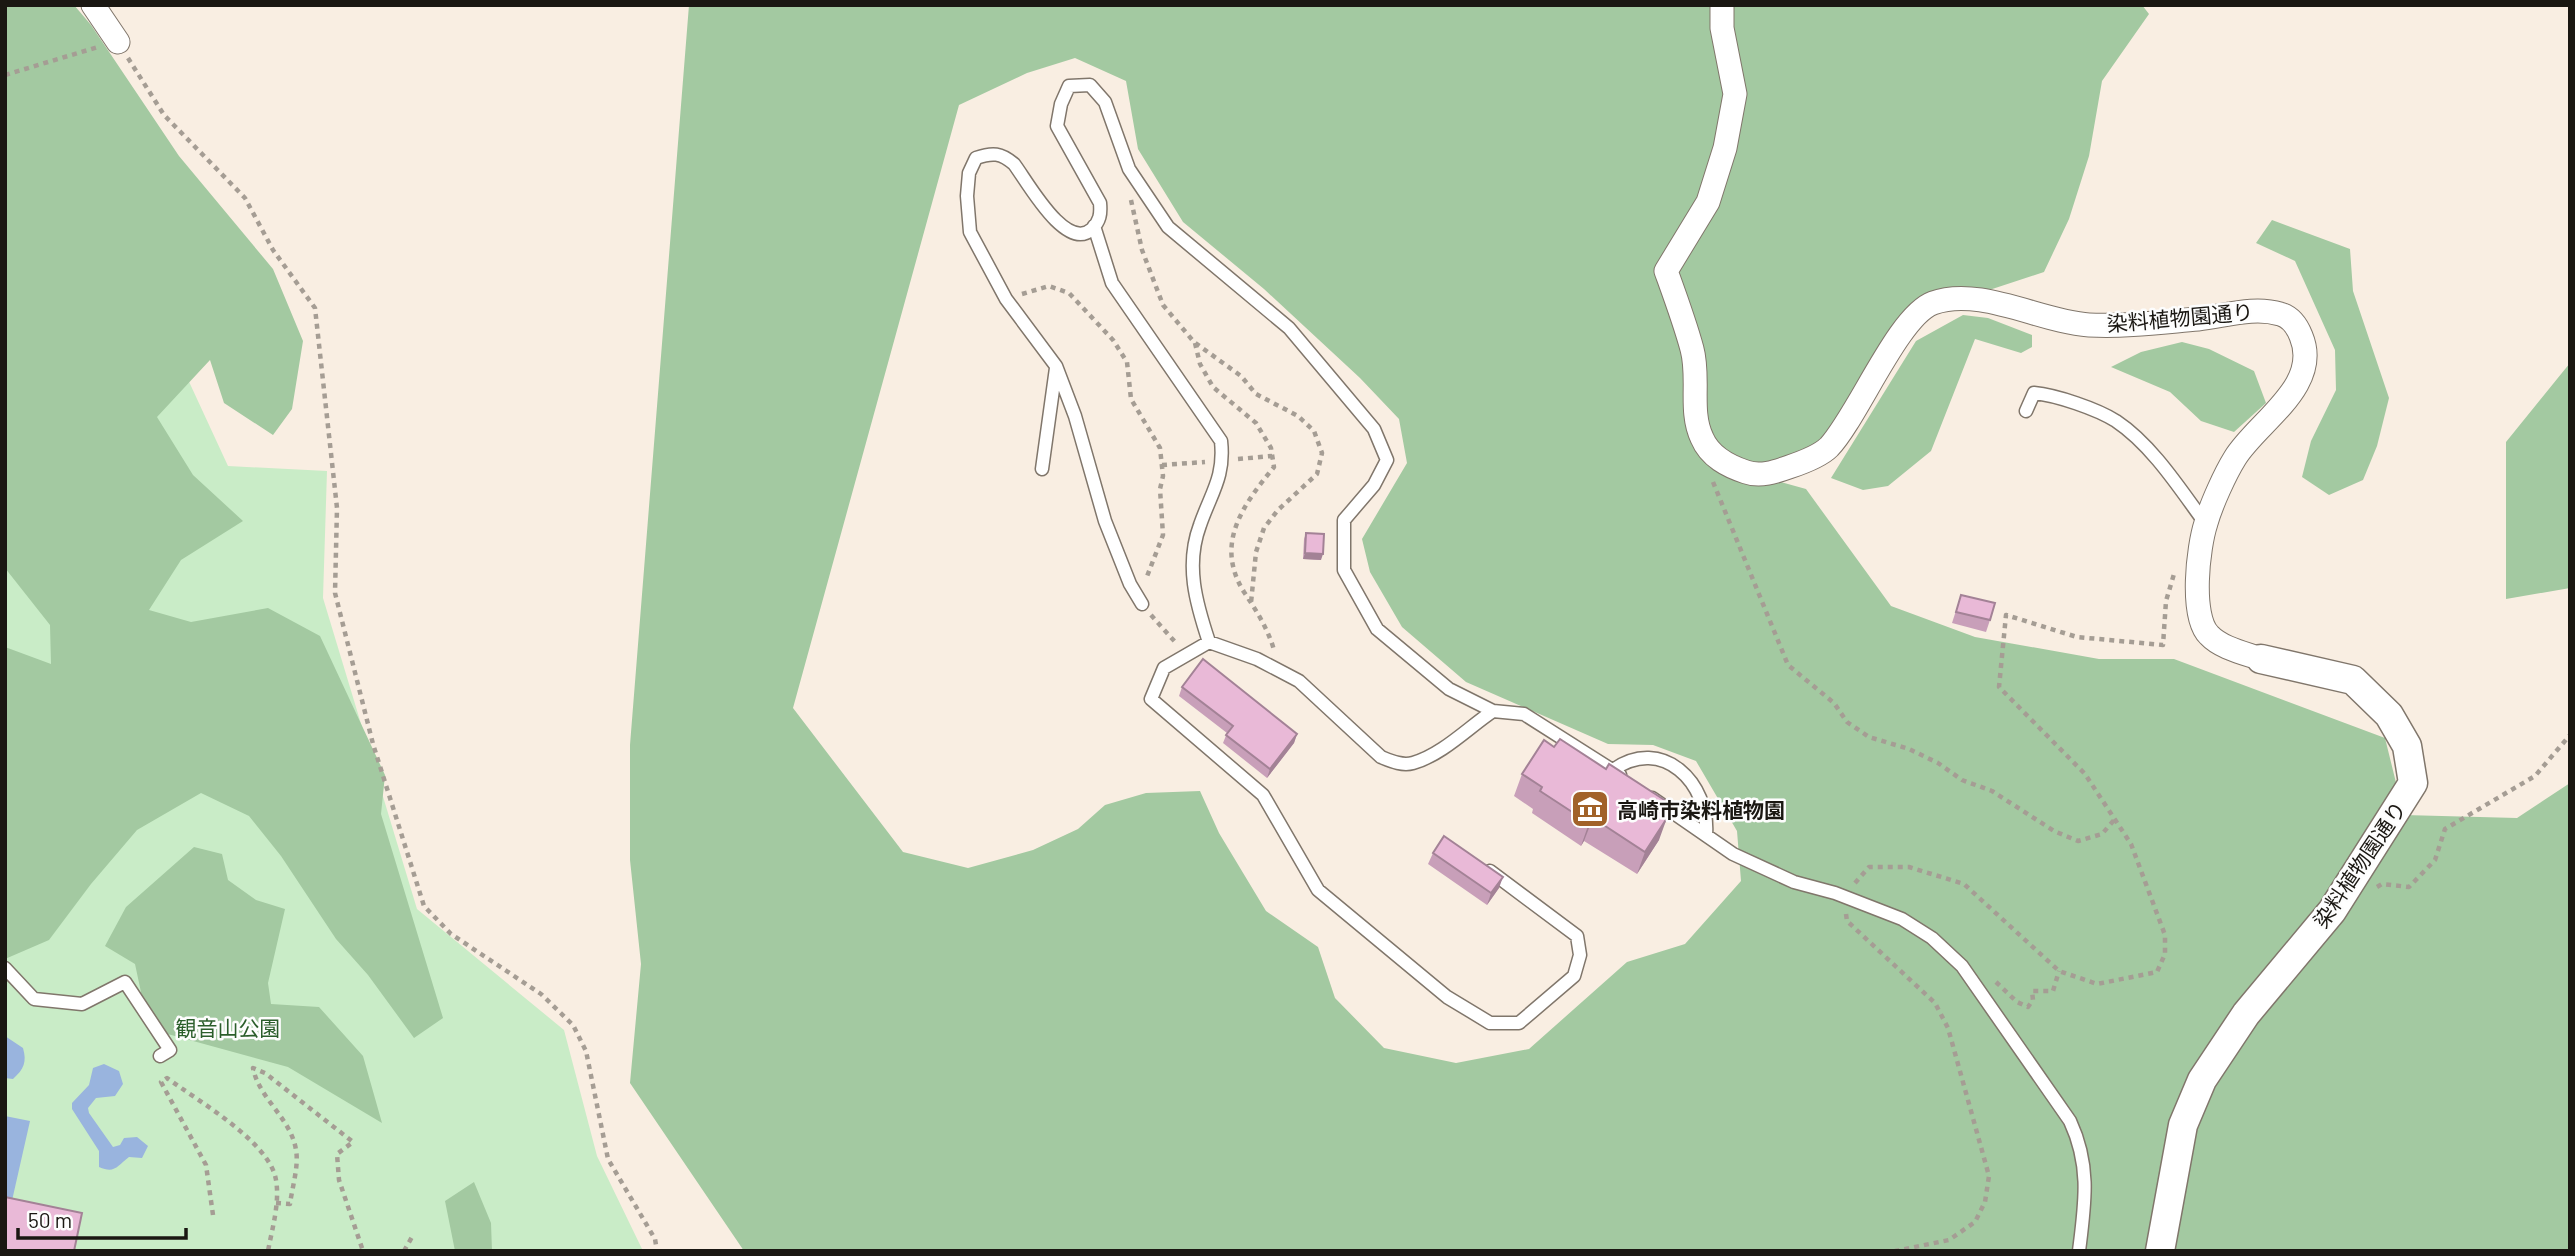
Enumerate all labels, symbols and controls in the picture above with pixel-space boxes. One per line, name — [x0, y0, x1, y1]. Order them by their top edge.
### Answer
street label: 染料植物園通り — [2106, 298, 2254, 336]
museum icon: 高崎市染料植物園 — [1569, 788, 1611, 830]
street label: 染料植物園通り — [2308, 796, 2410, 932]
place label: 高崎市染料植物園 — [1617, 797, 1785, 822]
park label: 観音山公園 — [176, 1015, 281, 1040]
scale bar — [18, 1196, 186, 1240]
text: 50 m — [28, 1207, 72, 1232]

